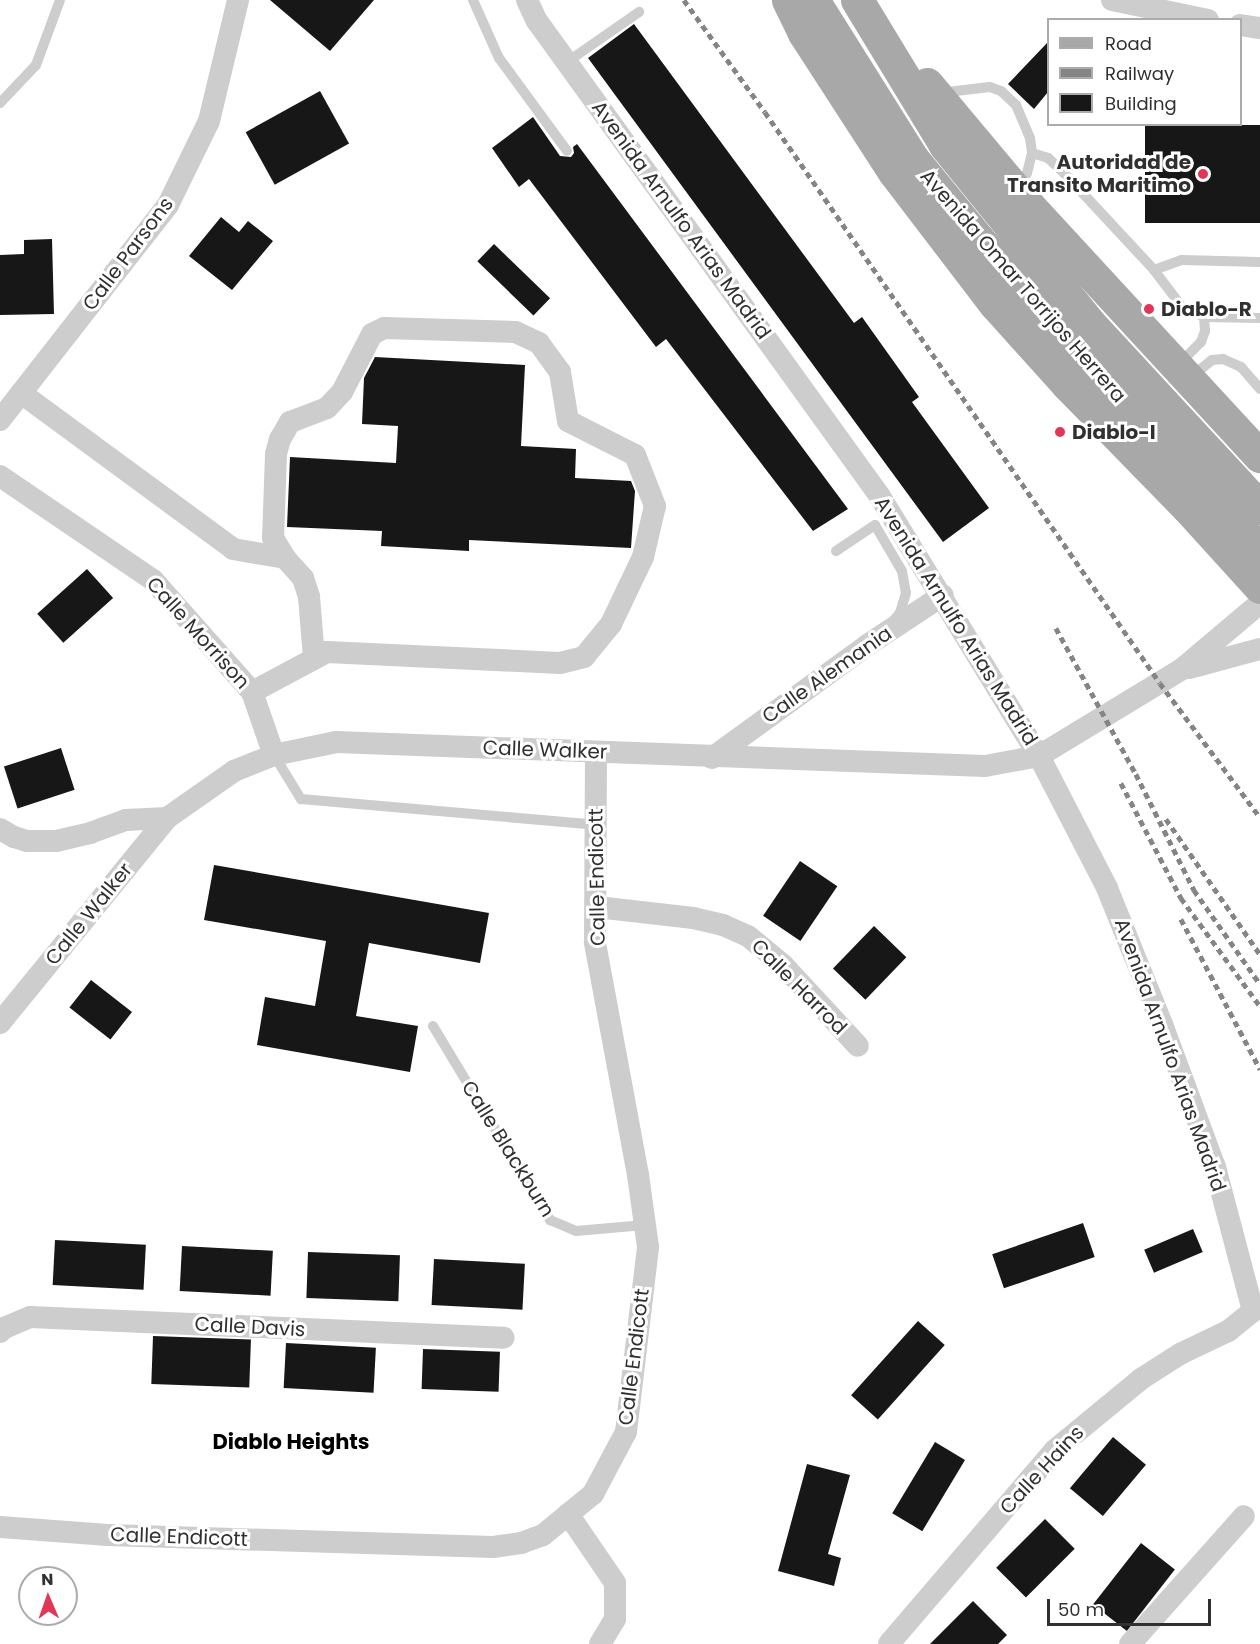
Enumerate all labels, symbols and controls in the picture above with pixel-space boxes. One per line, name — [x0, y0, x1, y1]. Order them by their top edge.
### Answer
legend — [1047, 18, 1242, 126]
text: Road — [1105, 31, 1152, 56]
text: Railway — [1105, 61, 1174, 86]
text: Building — [1105, 91, 1177, 116]
street label: Avenida Arnulfo Arias Madrid — [586, 96, 776, 344]
place label: Autoridad de Transito Maritimo — [1007, 150, 1191, 197]
street label: Avenida Omar Torrijos Herrera — [915, 164, 1131, 408]
marker: Autoridad de Transito Maritimo — [1196, 167, 1210, 181]
street label: Calle Parsons — [78, 193, 178, 315]
place label: Diablo-R — [1161, 297, 1252, 321]
marker: Diablo-R — [1142, 302, 1156, 316]
place label: Diablo-I — [1072, 420, 1156, 444]
marker: Diablo-I — [1053, 425, 1067, 439]
street label: Avenida Arnulfo Arias Madrid — [869, 492, 1043, 750]
street label: Calle Morrison — [141, 572, 255, 694]
street label: Calle Alemania — [758, 621, 896, 729]
street label: Calle Walker — [482, 736, 608, 764]
street label: Calle Endicott — [584, 808, 610, 946]
street label: Calle Walker — [40, 858, 138, 970]
street label: Avenida Arnulfo Arias Madrid — [1109, 915, 1231, 1195]
street label: Calle Harrod — [746, 934, 852, 1040]
street label: Calle Blackburn — [456, 1076, 560, 1222]
street label: Calle Endicott — [614, 1287, 654, 1427]
street label: Calle Davis — [194, 1312, 306, 1342]
street label: Calle Hains — [995, 1421, 1089, 1519]
district label: Diablo Heights — [212, 1429, 370, 1455]
street label: Calle Endicott — [110, 1523, 248, 1551]
north arrow — [18, 1566, 78, 1626]
text: N — [41, 1568, 54, 1591]
scale bar — [1050, 1587, 1214, 1625]
text: 50 m — [1058, 1597, 1104, 1622]

